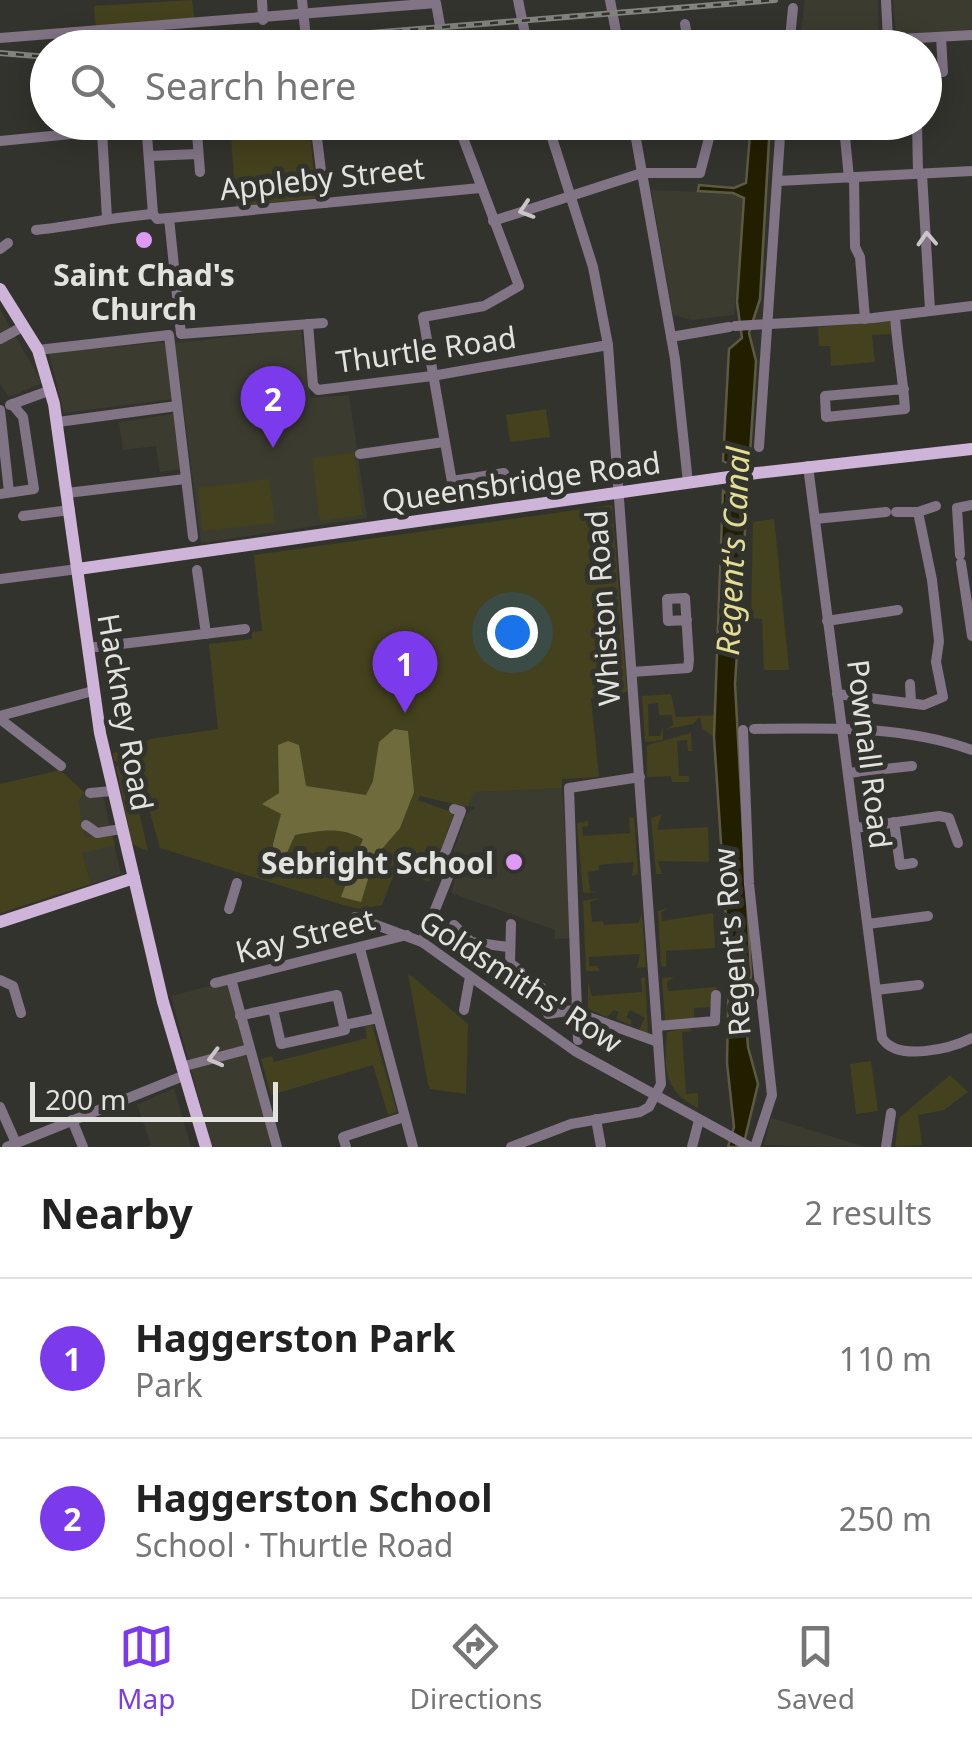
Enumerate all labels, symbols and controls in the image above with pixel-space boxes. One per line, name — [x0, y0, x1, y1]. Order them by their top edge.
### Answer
search box — [30, 30, 942, 140]
icon: search — [65, 58, 120, 113]
text: Search here — [145, 59, 356, 111]
street label: Appleby Street — [218, 147, 426, 209]
one-way arrow — [518, 199, 535, 219]
marker: Saint Chad's Church — [133, 229, 155, 251]
one-way arrow — [917, 231, 938, 247]
place label: Saint Chad's Church — [53, 254, 235, 329]
street label: Thurtle Road — [333, 316, 519, 382]
pin: 2 — [240, 366, 306, 448]
street label: Queensbridge Road — [379, 441, 663, 521]
water label: Regent's Canal — [705, 445, 759, 656]
street label: Whiston Road — [575, 509, 629, 707]
your location — [487, 607, 538, 658]
street label: Hackney Road — [88, 610, 164, 814]
pin: 1 — [372, 630, 438, 713]
street label: Pownall Road — [838, 657, 902, 851]
place label: Sebright School — [261, 842, 494, 883]
street label: Regent's Row — [702, 846, 760, 1038]
marker: Sebright School — [503, 851, 525, 873]
street label: Kay Street — [231, 898, 379, 972]
street label: Goldsmiths' Row — [412, 900, 631, 1062]
one-way arrow — [207, 1047, 224, 1068]
scale bar — [30, 1077, 278, 1122]
text: 200 m — [45, 1080, 127, 1118]
text: Nearby — [40, 1184, 193, 1241]
text: 2 results — [805, 1191, 932, 1234]
text: Haggerston Park — [135, 1311, 455, 1363]
text: 1 — [63, 1337, 82, 1380]
text: 110 m — [839, 1337, 932, 1380]
text: Park — [135, 1363, 203, 1406]
text: Haggerston School — [135, 1471, 493, 1523]
text: 2 — [63, 1497, 82, 1540]
text: 250 m — [839, 1497, 932, 1540]
text: School · Thurtle Road — [135, 1523, 454, 1566]
tab: Map — [117, 1619, 175, 1717]
tab: Directions — [410, 1619, 542, 1717]
tab: Saved — [777, 1619, 855, 1717]

